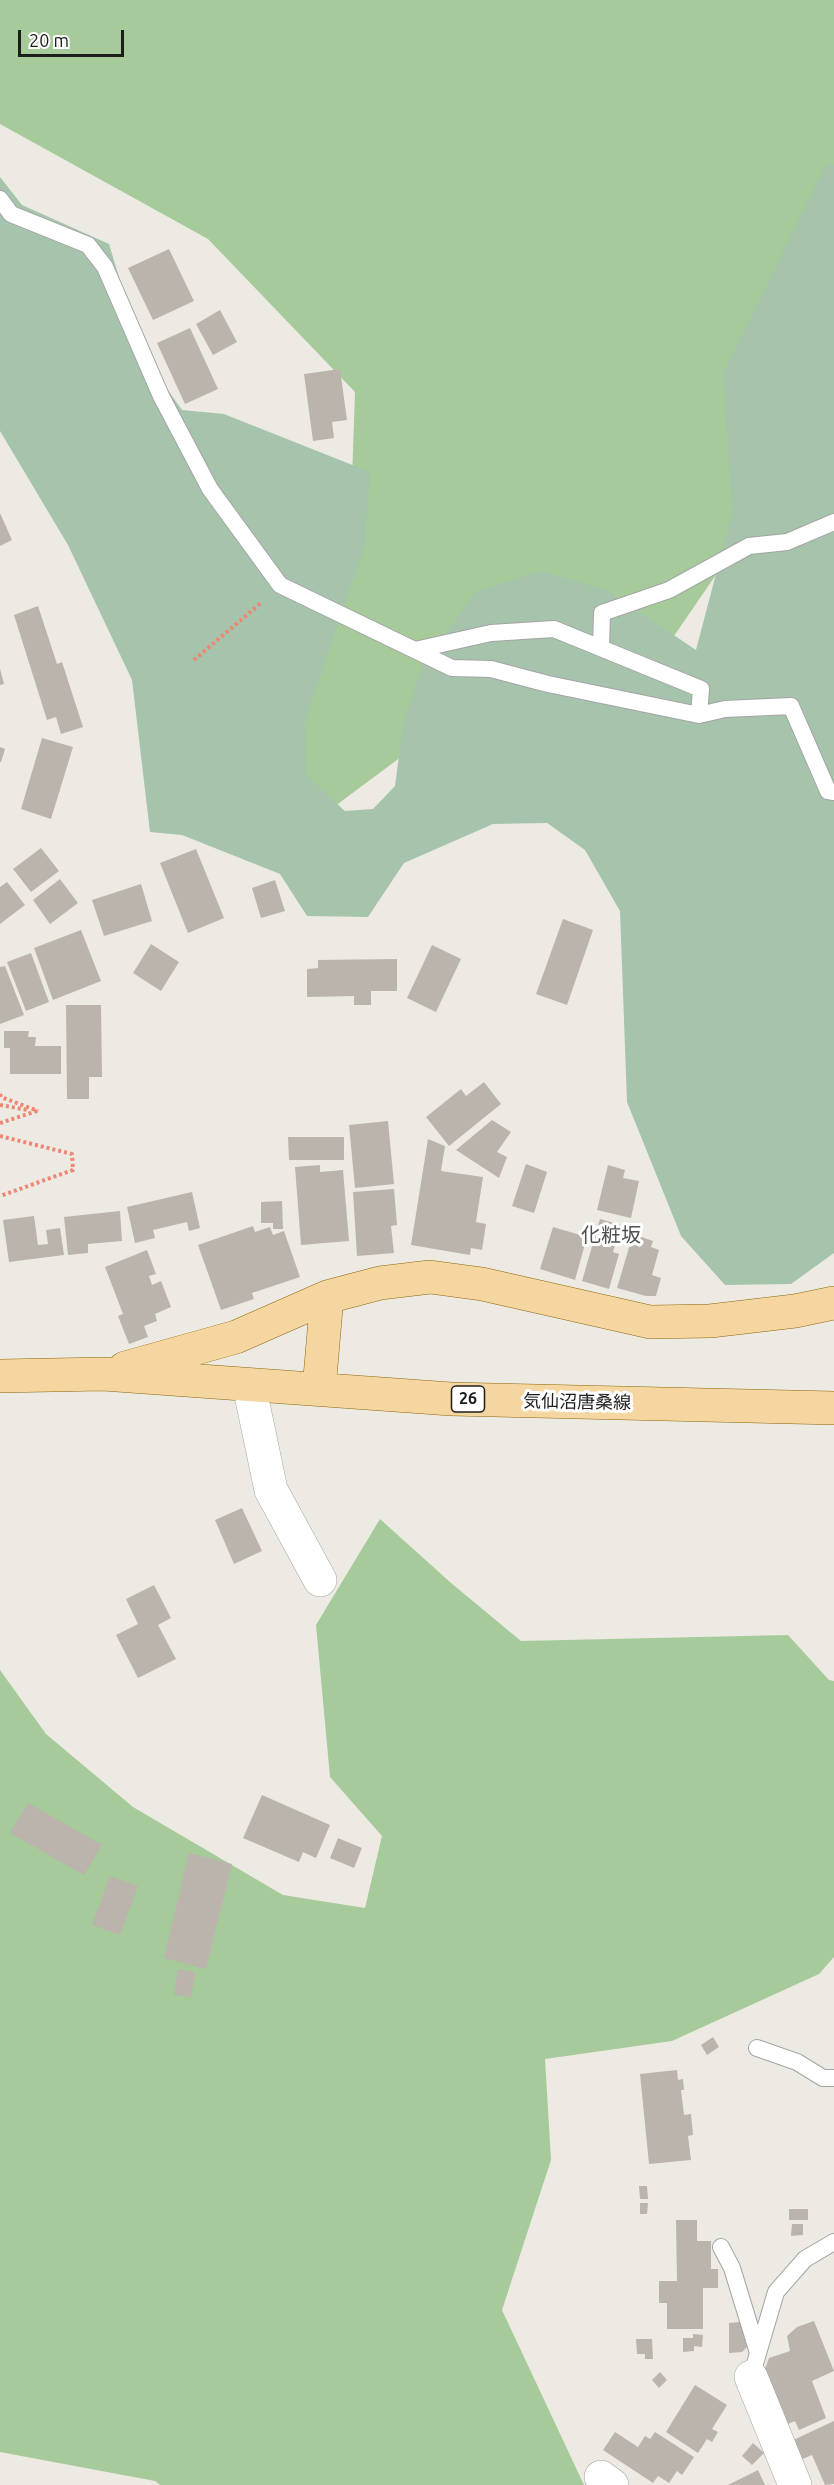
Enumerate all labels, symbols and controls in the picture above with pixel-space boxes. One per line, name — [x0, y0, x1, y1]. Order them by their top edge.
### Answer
scale bar — [21, 18, 128, 56]
text: 20 m — [29, 30, 69, 50]
district label: 化粧坂 — [581, 1223, 641, 1247]
road number: 26 — [452, 1386, 484, 1412]
street label: 気仙沼唐桑線 — [523, 1390, 631, 1414]

